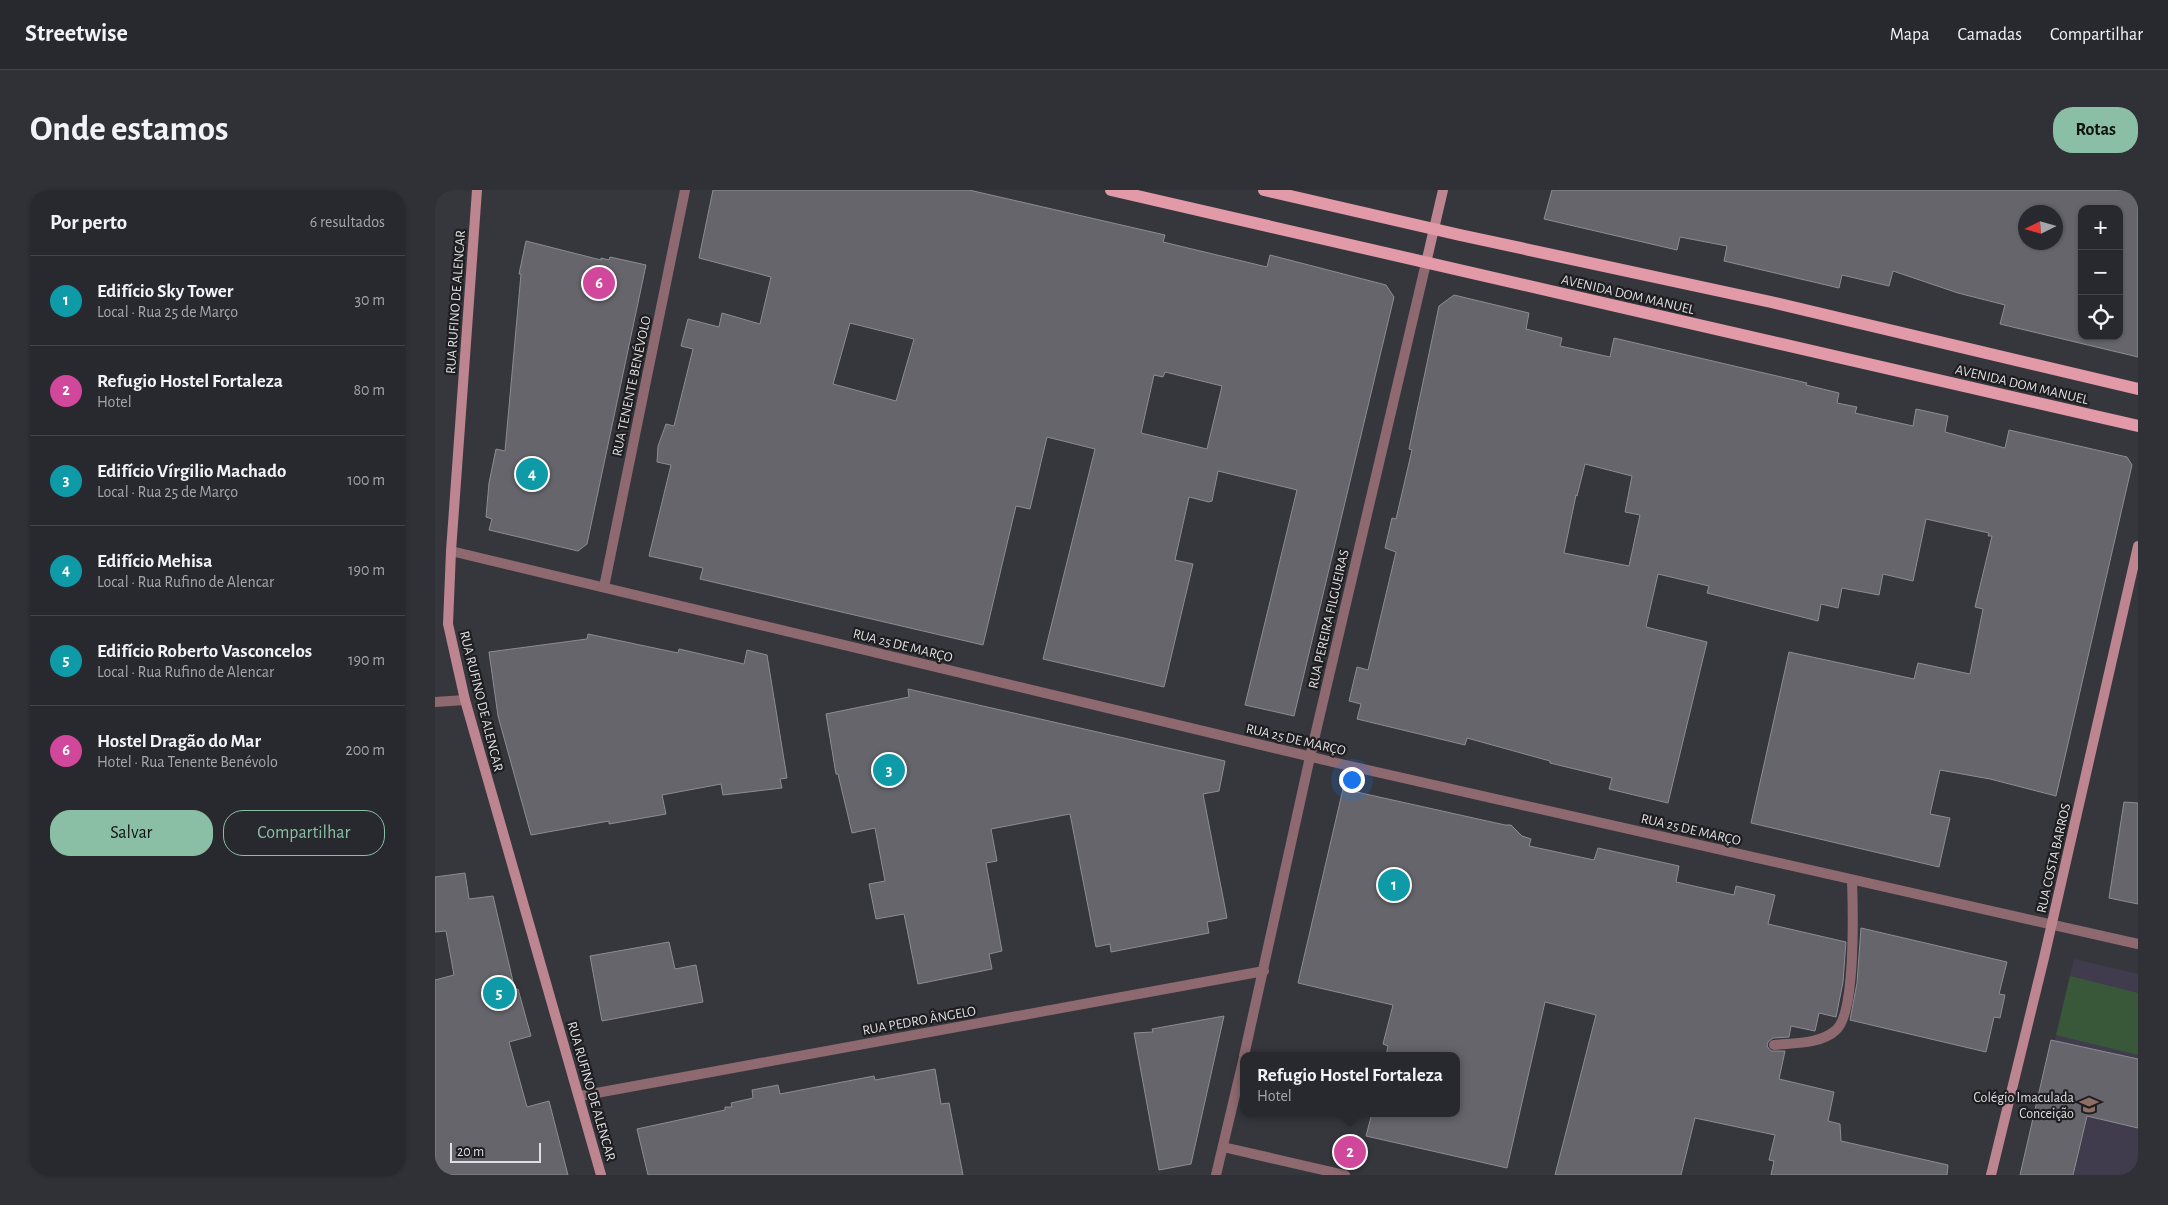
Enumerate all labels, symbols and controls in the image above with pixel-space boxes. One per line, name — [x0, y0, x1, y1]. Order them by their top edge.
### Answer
text: Streetwise — [25, 22, 128, 46]
text: Mapa — [1890, 26, 1929, 44]
text: Camadas — [1957, 26, 2022, 44]
text: Compartilhar — [2050, 26, 2143, 44]
button: Rotas — [2053, 107, 2138, 153]
text: Onde estamos — [30, 112, 229, 147]
north arrow — [2018, 205, 2063, 250]
map controls — [2078, 205, 2123, 340]
button: + — [2078, 205, 2123, 250]
text: Por perto — [50, 212, 127, 233]
text: 6 resultados — [310, 214, 385, 230]
street label: RUA RUFINO DE ALENCAR — [444, 229, 468, 375]
button: − — [2078, 250, 2123, 295]
pin: 6 — [583, 264, 615, 302]
street label: AVENIDA DOM MANUEL — [1560, 273, 1696, 317]
text: Edifício Sky Tower — [97, 282, 233, 301]
text: 1 — [63, 292, 69, 308]
text: 30 m — [355, 292, 385, 308]
button: locate — [2078, 295, 2123, 340]
text: Local · Rua 25 de Março — [97, 304, 238, 320]
street label: RUA TENENTE BENÉVOLO — [607, 314, 654, 458]
street label: AVENIDA DOM MANUEL — [1954, 363, 2090, 407]
text: Refugio Hostel Fortaleza — [97, 372, 283, 391]
text: 2 — [62, 382, 70, 398]
text: 80 m — [354, 382, 385, 398]
text: Hotel — [97, 394, 132, 410]
pin: 4 — [516, 455, 548, 493]
text: Edifício Vírgilio Machado — [97, 462, 286, 481]
text: 3 — [63, 472, 69, 488]
text: 100 m — [347, 472, 385, 488]
text: Local · Rua 25 de Março — [97, 484, 238, 500]
street label: RUA PEREIRA FILGUEIRAS — [1306, 548, 1352, 690]
text: Edifício Mehisa — [97, 552, 212, 571]
text: 4 — [62, 562, 70, 578]
text: 190 m — [348, 562, 385, 578]
text: Local · Rua Rufino de Alencar — [97, 574, 274, 590]
street label: RUA 25 DE MARÇO — [852, 627, 954, 665]
street label: RUA RUFINO DE ALENCAR — [457, 630, 505, 773]
text: Edifício Roberto Vasconcelos — [97, 642, 312, 661]
text: 5 — [63, 652, 69, 668]
text: 190 m — [348, 652, 385, 668]
text: Local · Rua Rufino de Alencar — [97, 664, 274, 680]
street label: RUA 25 DE MARÇO — [1245, 722, 1347, 758]
text: Hostel Dragão do Mar — [97, 732, 261, 751]
text: 6 — [62, 742, 70, 758]
text: 200 m — [345, 742, 385, 758]
pin: 3 — [873, 751, 905, 789]
text: Hotel · Rua Tenente Benévolo — [97, 754, 278, 770]
your location — [1339, 767, 1365, 793]
street label: RUA COSTA BARROS — [2035, 802, 2073, 914]
button: Salvar — [50, 810, 213, 856]
button: Compartilhar — [223, 810, 385, 856]
street label: RUA 25 DE MARÇO — [1640, 812, 1742, 848]
pin: 1 — [1378, 866, 1410, 904]
pin: 5 — [483, 974, 515, 1012]
street label: RUA PEDRO ÂNGELO — [861, 1002, 977, 1038]
street label: RUA RUFINO DE ALENCAR — [564, 1020, 618, 1163]
popup — [1240, 1052, 1460, 1117]
text: Refugio Hostel Fortaleza — [1257, 1066, 1443, 1085]
text: Hotel — [1257, 1088, 1292, 1104]
place label: Colégio Imaculada Conceição — [1974, 1091, 2075, 1121]
school or university icon: Colégio Imaculada Conceição — [2078, 1094, 2100, 1116]
pin: 2 — [1334, 1133, 1366, 1171]
scale bar — [450, 1140, 541, 1163]
text: 20 m — [457, 1145, 484, 1159]

